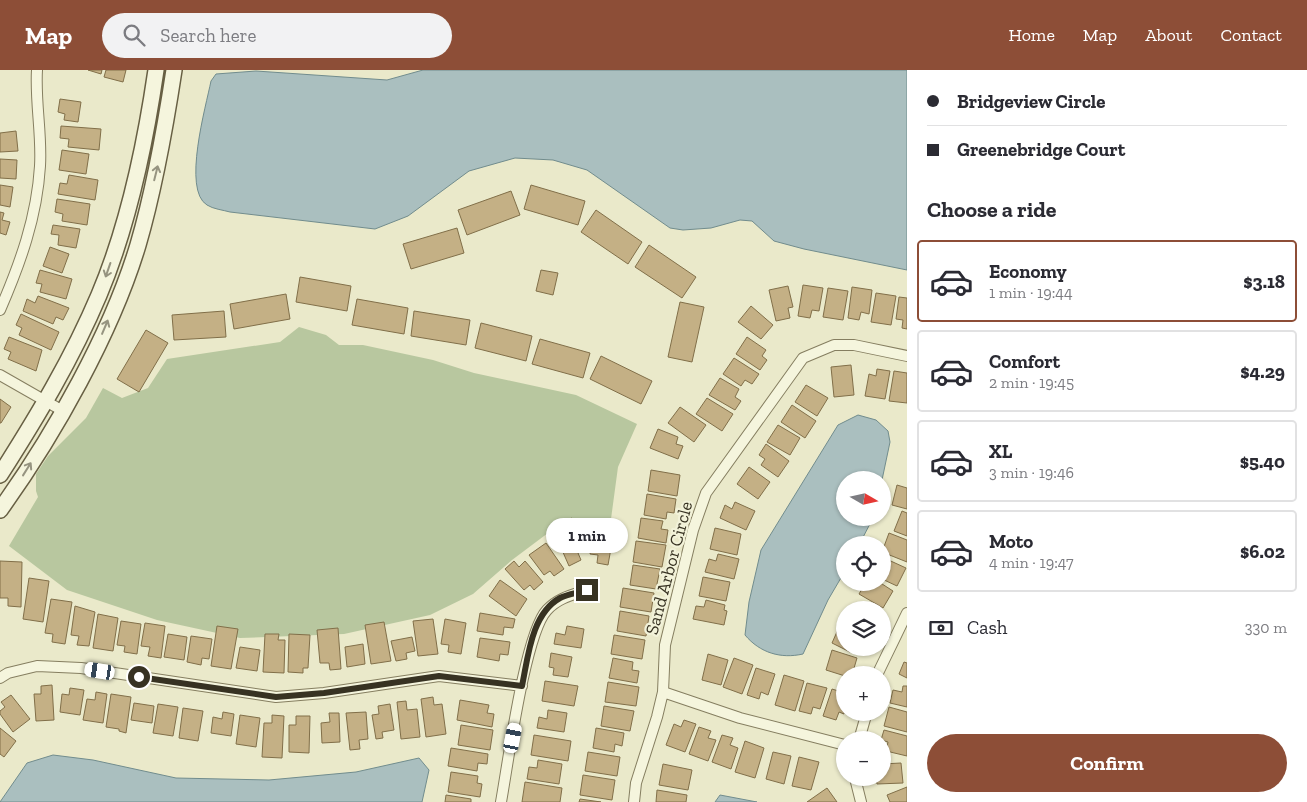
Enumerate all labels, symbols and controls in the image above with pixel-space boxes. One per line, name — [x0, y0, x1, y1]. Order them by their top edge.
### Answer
search box — [102, 13, 452, 58]
text: Map — [25, 21, 72, 50]
icon: search — [120, 21, 148, 49]
text: Search here — [160, 24, 257, 47]
text: Home — [1008, 24, 1055, 46]
text: Map — [1083, 24, 1117, 46]
text: About — [1145, 24, 1192, 46]
text: Contact — [1220, 24, 1282, 46]
text: Bridgeview Circle — [957, 90, 1105, 113]
text: Greenebridge Court — [957, 138, 1125, 161]
one-way arrow — [152, 165, 161, 181]
text: Choose a ride — [927, 196, 1057, 223]
icon: car — [929, 259, 974, 304]
text: Economy — [989, 260, 1067, 283]
one-way arrow — [103, 262, 112, 277]
text: $3.18 — [1243, 270, 1285, 293]
text: 1 min · 19:44 — [989, 283, 1073, 302]
one-way arrow — [101, 320, 111, 335]
icon: car — [929, 349, 974, 394]
text: Comfort — [989, 350, 1060, 373]
text: $4.29 — [1240, 360, 1285, 383]
text: 2 min · 19:45 — [989, 373, 1074, 392]
icon: car — [929, 439, 974, 484]
text: XL — [989, 440, 1012, 463]
text: $5.40 — [1240, 450, 1285, 473]
one-way arrow — [22, 462, 32, 476]
text: 3 min · 19:46 — [989, 463, 1074, 482]
north arrow — [836, 471, 891, 526]
map controls — [836, 471, 891, 786]
street label: Sand Arbor Circle — [641, 499, 697, 637]
callout: 1 min — [546, 518, 628, 552]
text: 1 min — [568, 526, 606, 545]
icon: car — [929, 529, 974, 574]
text: Moto — [989, 530, 1033, 553]
button: locate — [836, 536, 891, 591]
text: $6.02 — [1240, 540, 1285, 563]
text: 4 min · 19:47 — [989, 553, 1074, 572]
route end — [576, 579, 598, 601]
button: layers — [836, 601, 891, 656]
icon: cash — [927, 614, 955, 642]
text: Cash — [967, 616, 1007, 639]
text: 330 m — [1245, 618, 1287, 637]
car — [84, 661, 115, 681]
route start — [128, 666, 150, 688]
button: + — [836, 666, 891, 721]
car — [502, 722, 523, 754]
button: − — [836, 731, 891, 786]
button: Confirm — [927, 734, 1287, 792]

